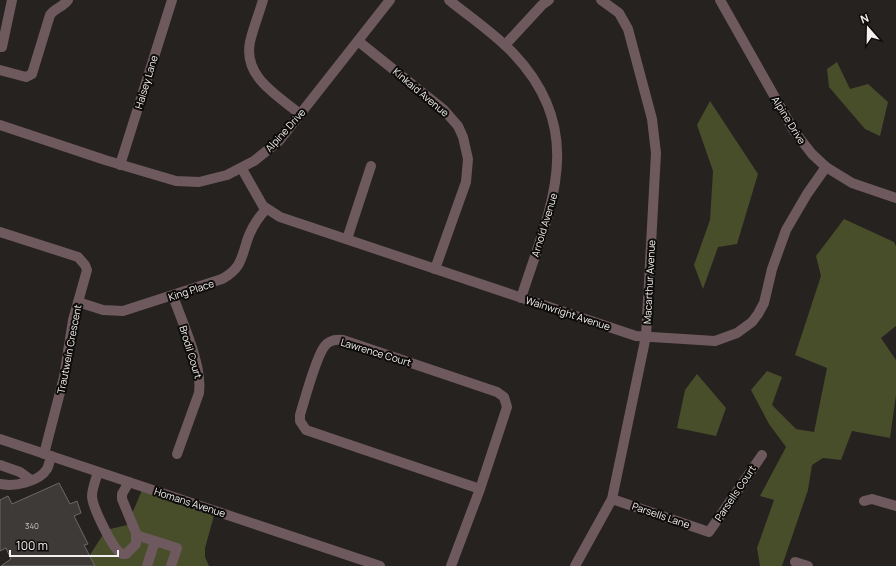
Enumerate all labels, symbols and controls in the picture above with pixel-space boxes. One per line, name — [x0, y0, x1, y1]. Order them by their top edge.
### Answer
north arrow — [848, 8, 888, 48]
text: N — [858, 10, 871, 27]
street label: Halsey Lane — [131, 53, 161, 111]
street label: Kinkaid Avenue — [390, 64, 452, 120]
street label: Alpine Drive — [769, 93, 809, 147]
street label: Alpine Drive — [262, 105, 308, 155]
street label: Arnold Avenue — [528, 191, 560, 259]
street label: Macarthur Avenue — [640, 239, 658, 324]
street label: King Place — [166, 276, 216, 304]
street label: Wainwright Avenue — [524, 293, 612, 333]
street label: Trautwein Crescent — [53, 303, 85, 395]
street label: Brodil Court — [176, 324, 206, 380]
street label: Lawrence Court — [339, 335, 413, 369]
street label: Parsells Court — [711, 462, 759, 524]
street label: Homans Avenue — [153, 484, 228, 520]
street label: Parsells Lane — [630, 499, 692, 531]
house number: 340 — [25, 520, 39, 531]
scale bar — [10, 532, 118, 558]
text: 100 m — [16, 537, 48, 554]

